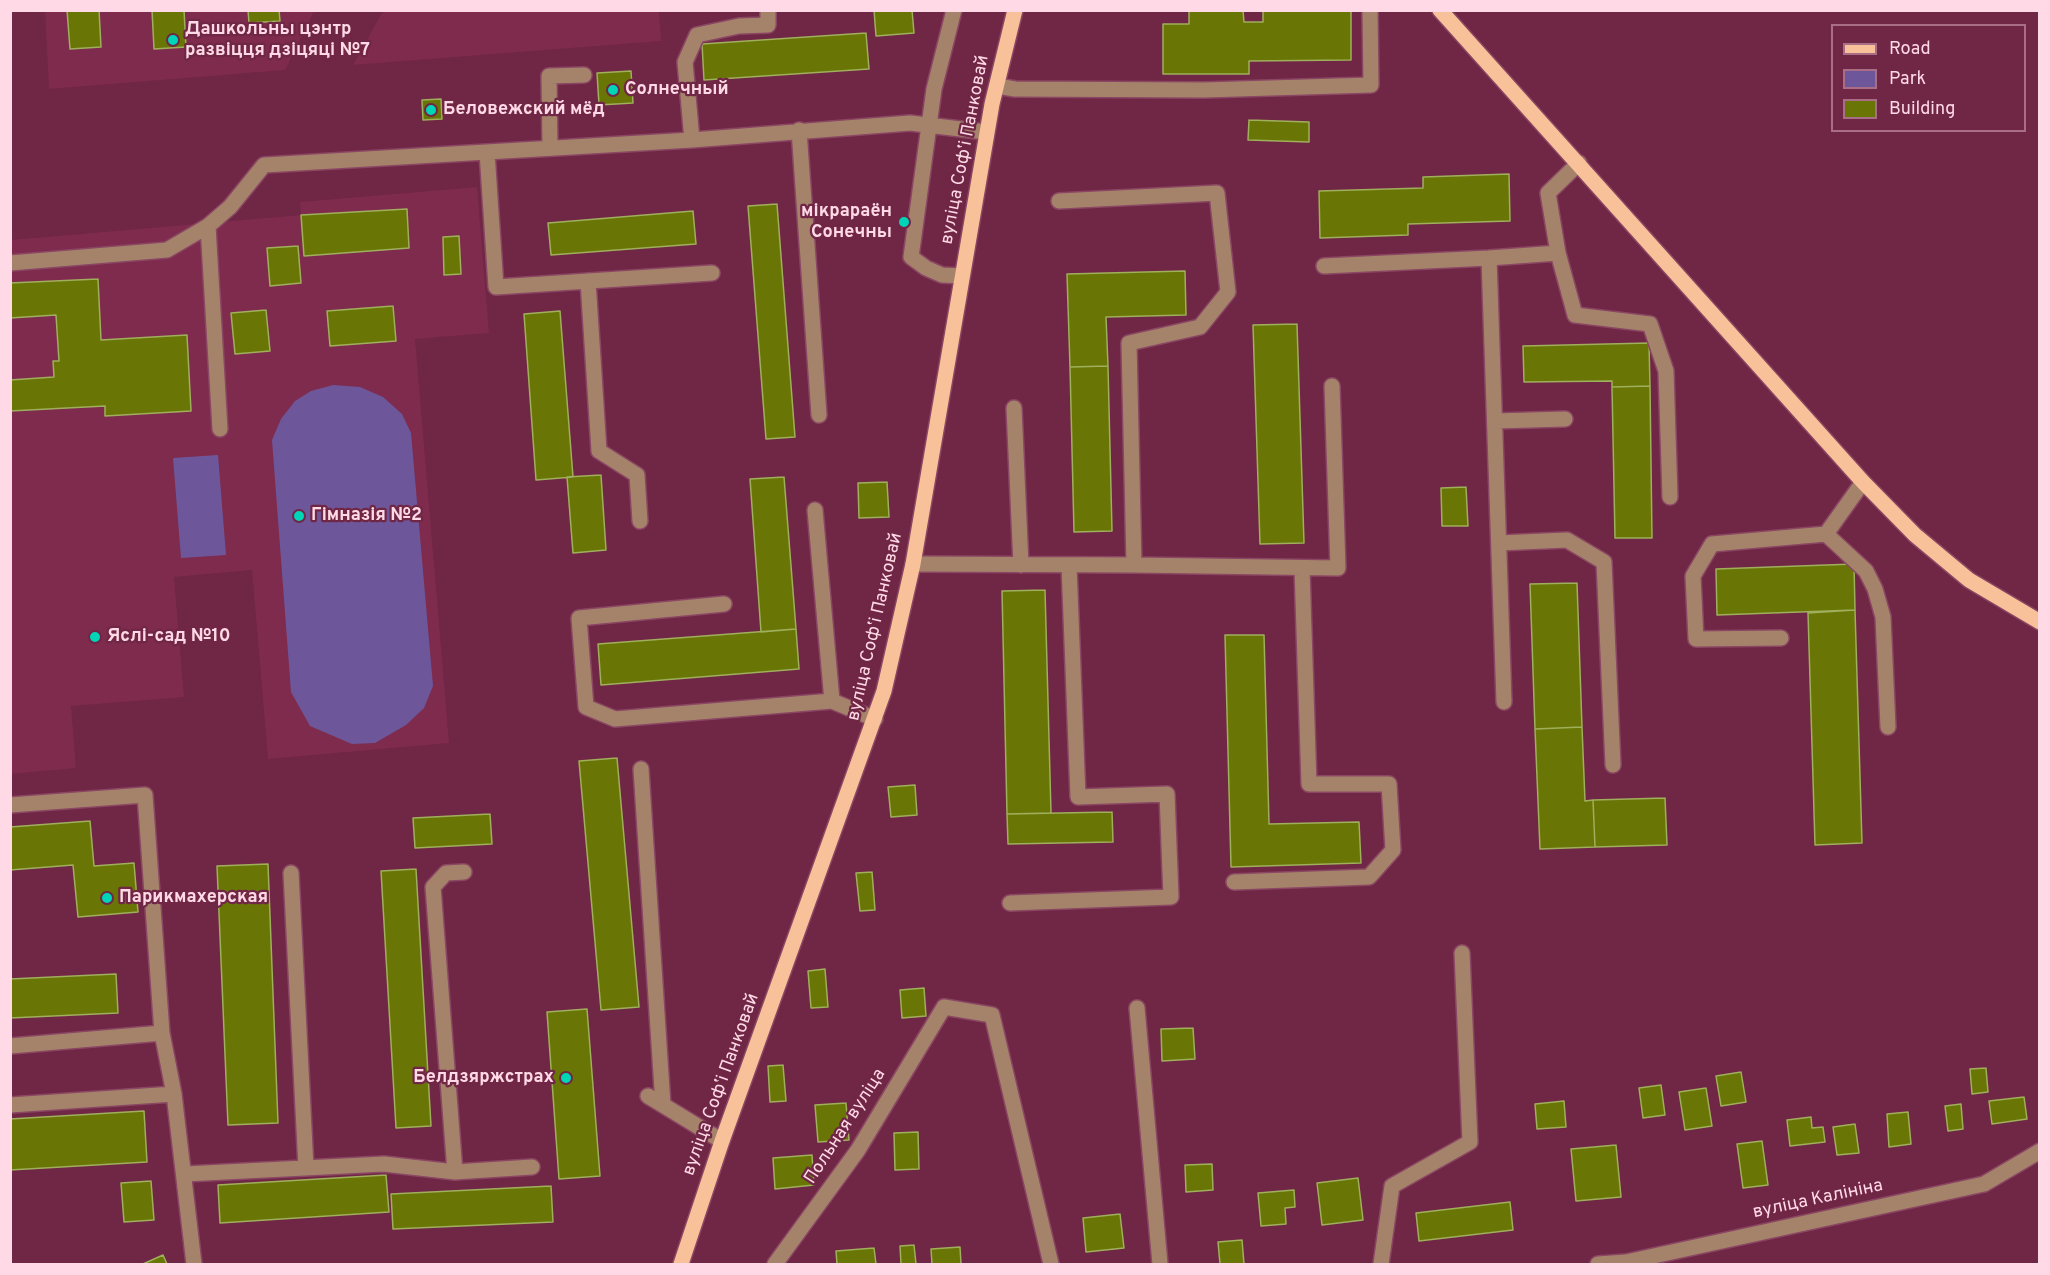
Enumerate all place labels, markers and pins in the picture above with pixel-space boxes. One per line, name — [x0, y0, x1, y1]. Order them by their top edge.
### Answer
place label: Дашкольны цэнтр развіцця дзіцяці №7 — [185, 19, 370, 62]
marker: Дашкольны цэнтр развіцця дзіцяці №7 — [166, 33, 180, 47]
place label: Солнечный — [625, 79, 729, 101]
marker: Солнечный — [606, 83, 620, 97]
place label: Беловежский мёд — [443, 99, 605, 121]
marker: Беловежский мёд — [424, 103, 438, 117]
place label: мікрараён Сонечны — [801, 201, 892, 244]
marker: мікрараён Сонечны — [897, 215, 911, 229]
place label: Гімназія №2 — [311, 505, 422, 527]
marker: Гімназія №2 — [292, 509, 306, 523]
place label: Яслі-сад №10 — [107, 626, 231, 648]
marker: Яслі-сад №10 — [88, 630, 102, 644]
place label: Парикмахерская — [119, 887, 268, 909]
marker: Парикмахерская — [100, 891, 114, 905]
place label: Белдзяржстрах — [413, 1067, 554, 1089]
marker: Белдзяржстрах — [559, 1071, 573, 1085]

